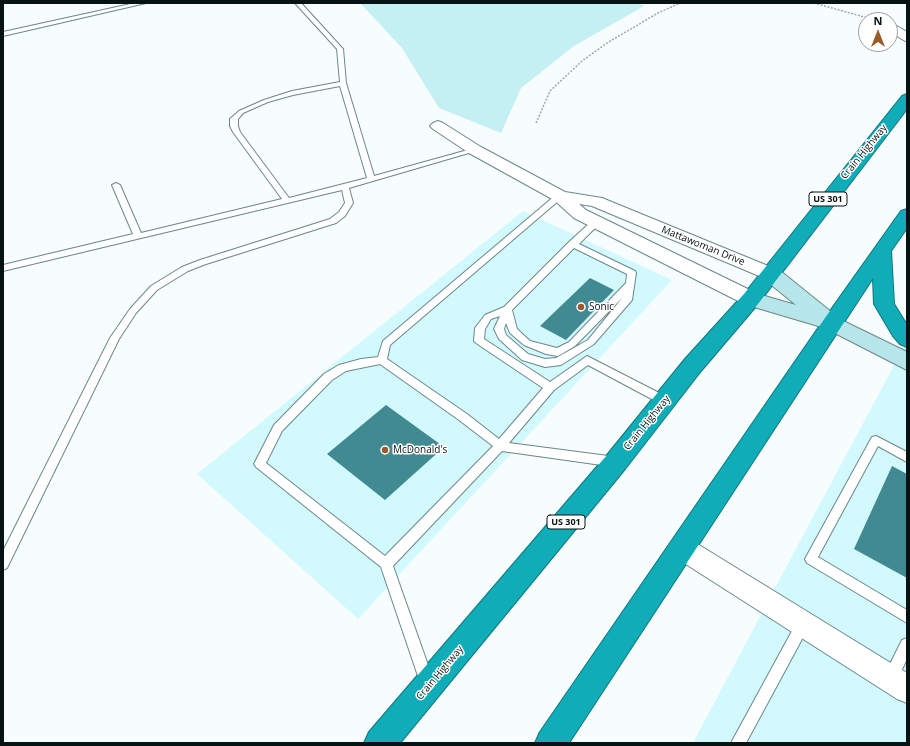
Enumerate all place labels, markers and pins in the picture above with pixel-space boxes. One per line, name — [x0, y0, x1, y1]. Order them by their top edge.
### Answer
place label: Sonic — [589, 301, 614, 313]
marker: Sonic — [576, 302, 586, 312]
place label: McDonald's — [393, 444, 447, 456]
marker: McDonald's — [380, 445, 390, 455]

